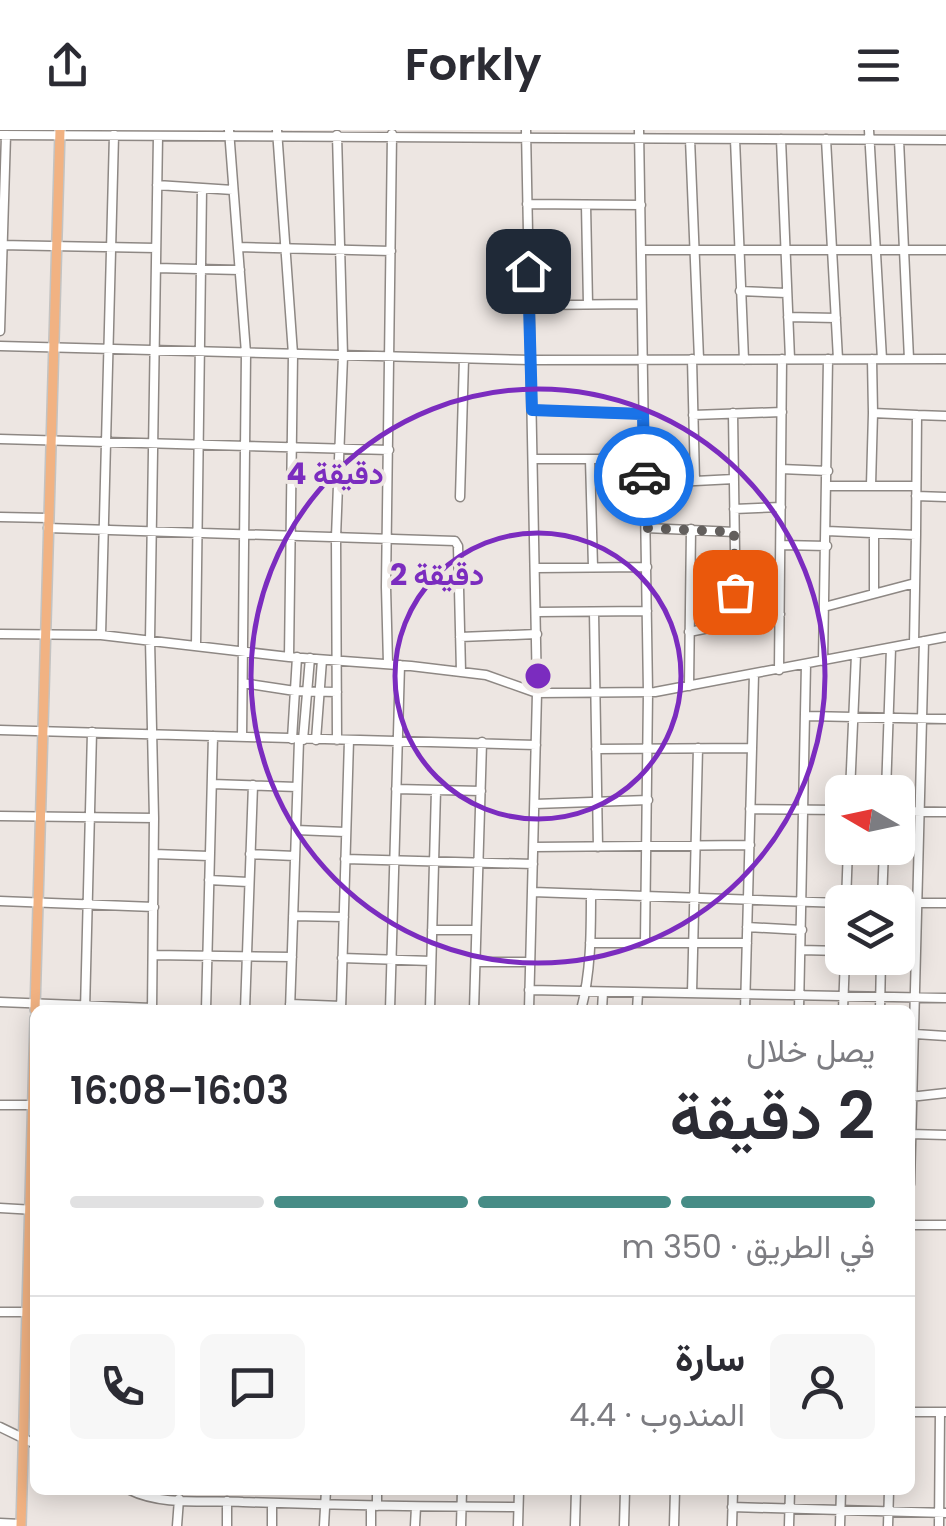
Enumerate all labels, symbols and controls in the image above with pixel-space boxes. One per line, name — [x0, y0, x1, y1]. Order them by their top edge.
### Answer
text: Forkly — [405, 33, 541, 96]
icon: share — [40, 38, 95, 93]
icon: menu — [851, 38, 906, 93]
pin — [486, 229, 571, 314]
icon: home — [501, 244, 556, 299]
courier — [594, 426, 694, 526]
icon: car — [617, 449, 672, 504]
text: 4 دقيقة — [286, 452, 384, 495]
pin — [693, 550, 778, 635]
text: 2 دقيقة — [390, 553, 484, 596]
icon: bag — [708, 565, 763, 620]
centre of rings — [520, 658, 556, 694]
north arrow — [825, 775, 915, 865]
map controls — [825, 775, 915, 975]
button: layers — [825, 885, 915, 975]
text: يصل خلال — [746, 1028, 875, 1073]
text: 16:03–16:08 — [70, 1064, 289, 1117]
text: 2 دقيقة — [670, 1071, 875, 1162]
text: في الطريق · 350 m — [621, 1224, 875, 1269]
text: سارة — [675, 1331, 745, 1384]
button: phone — [70, 1334, 175, 1439]
button: chat — [200, 1334, 305, 1439]
button: person — [770, 1334, 875, 1439]
text: المندوب · 4.4 — [569, 1392, 745, 1437]

